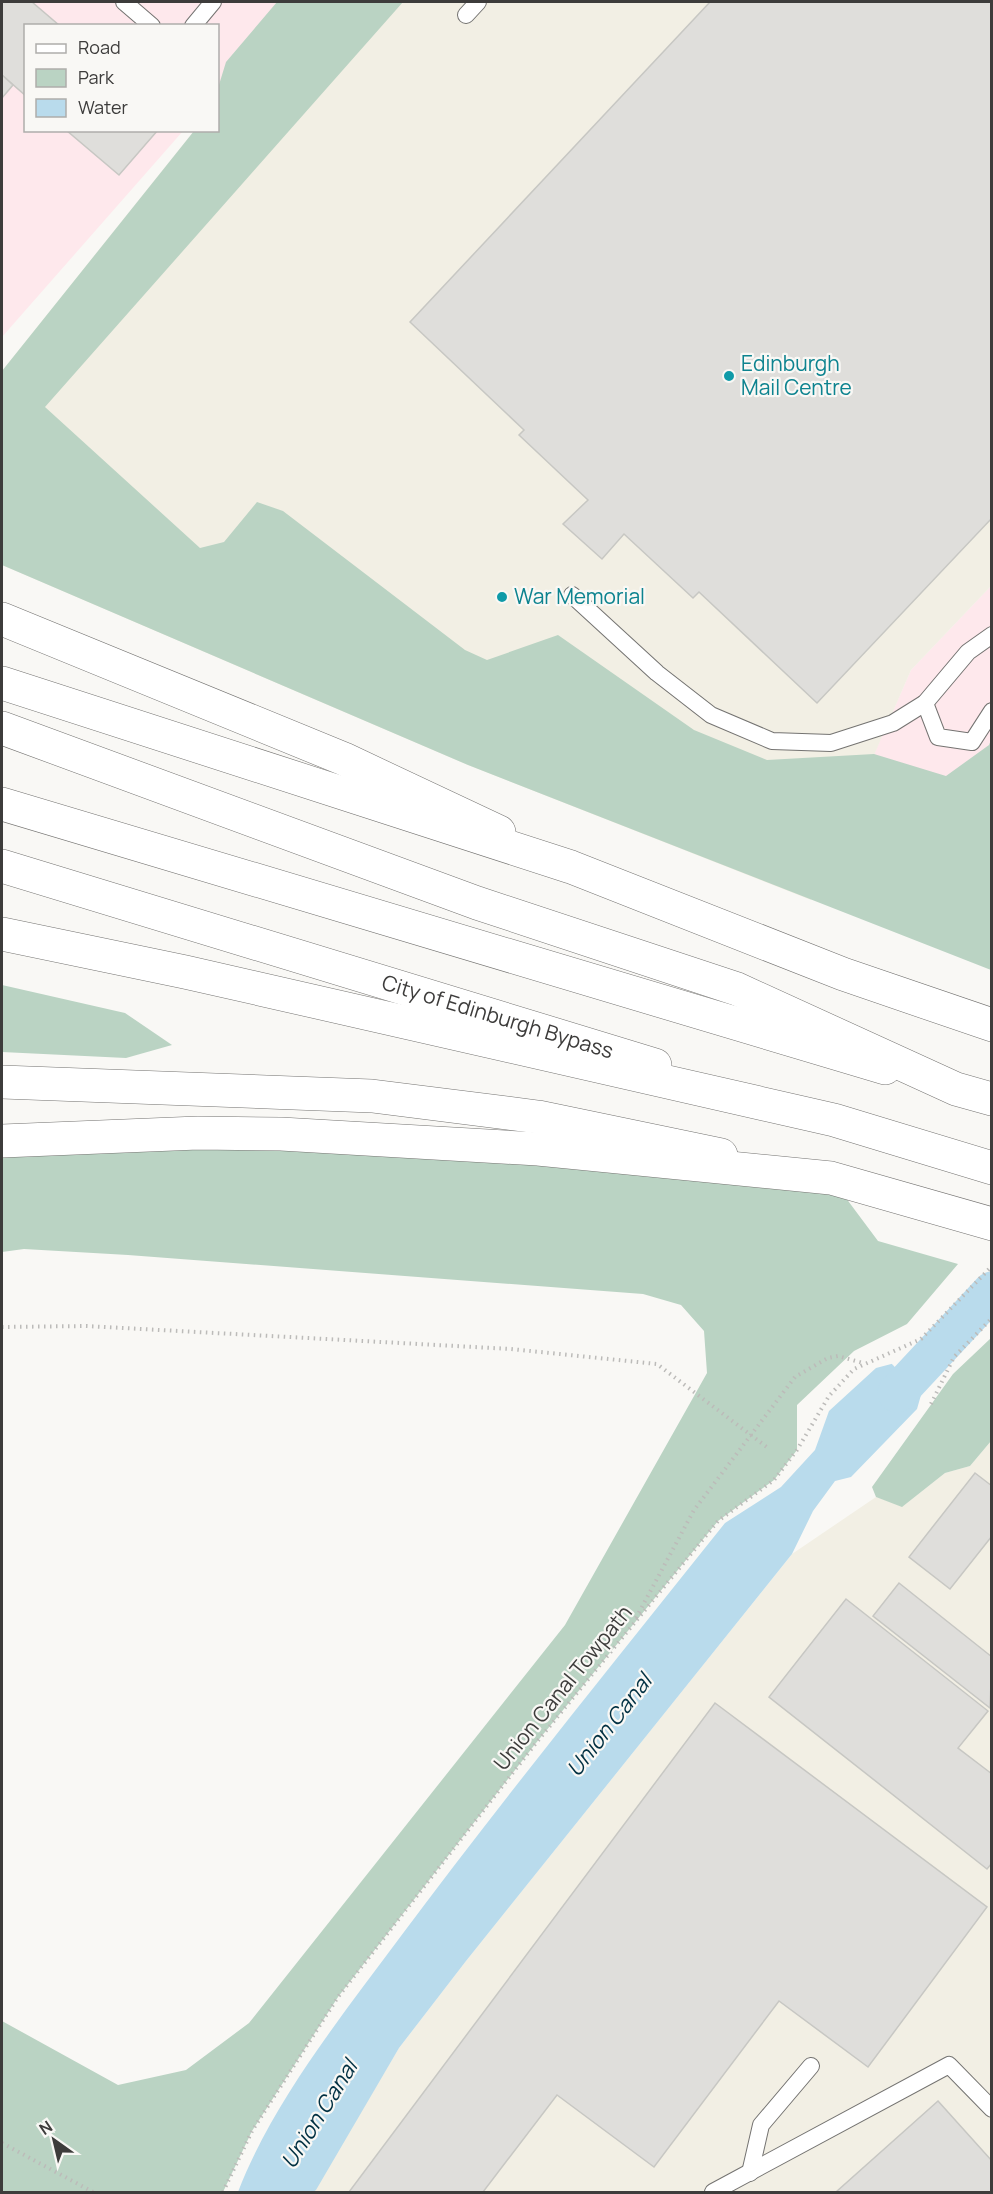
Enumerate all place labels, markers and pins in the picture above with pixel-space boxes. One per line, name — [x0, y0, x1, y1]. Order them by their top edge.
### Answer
place label: Edinburgh Mail Centre — [741, 349, 852, 401]
marker: Edinburgh Mail Centre — [722, 369, 736, 383]
place label: War Memorial — [514, 582, 645, 610]
marker: War Memorial — [495, 590, 509, 604]

